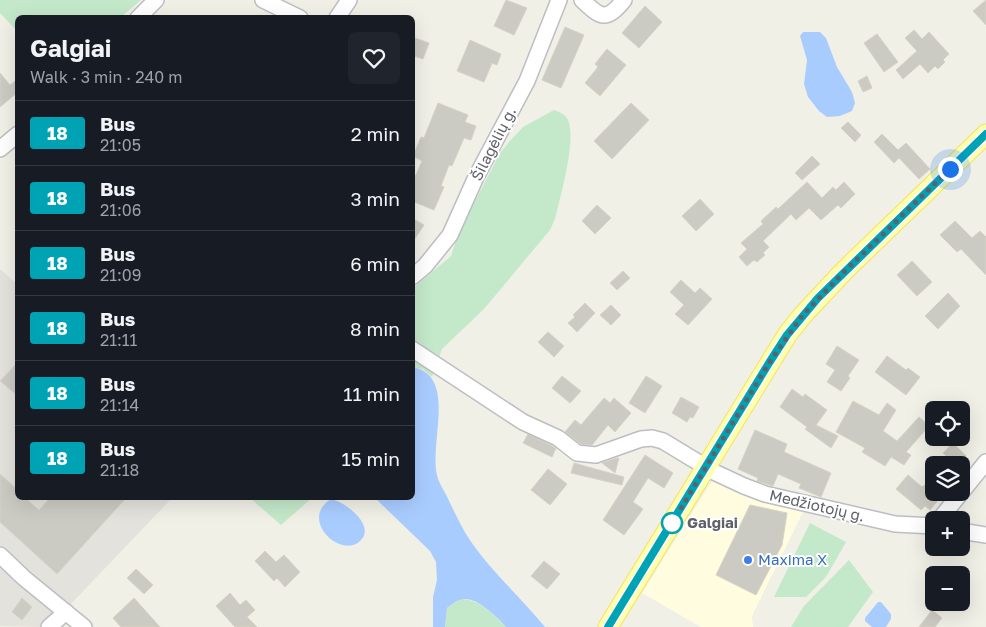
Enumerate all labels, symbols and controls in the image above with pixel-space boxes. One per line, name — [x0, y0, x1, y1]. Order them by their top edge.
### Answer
button: heart — [348, 32, 400, 84]
text: Galgiai — [30, 33, 111, 62]
text: Walk · 3 min · 240 m — [30, 67, 182, 87]
street label: Šilagėlių g. — [467, 104, 519, 183]
text: Bus — [100, 112, 135, 135]
text: 18 — [47, 122, 68, 144]
text: 2 min — [351, 122, 400, 145]
text: 21:05 — [100, 135, 141, 155]
your location — [938, 157, 963, 182]
text: Bus — [100, 177, 135, 200]
text: 18 — [47, 187, 68, 209]
text: 3 min — [351, 187, 400, 210]
text: 21:06 — [100, 200, 141, 220]
text: Bus — [100, 242, 135, 265]
text: 18 — [47, 252, 68, 274]
text: 6 min — [350, 252, 400, 275]
text: 21:09 — [100, 265, 141, 285]
text: Bus — [100, 307, 135, 330]
text: 18 — [47, 317, 68, 339]
text: 8 min — [350, 317, 400, 340]
text: 21:11 — [100, 330, 137, 350]
text: Bus — [100, 372, 135, 395]
text: 18 — [47, 382, 68, 404]
text: 11 min — [343, 382, 400, 405]
text: 21:14 — [100, 395, 139, 415]
map controls — [925, 401, 970, 611]
button: locate — [925, 401, 970, 446]
text: Bus — [100, 437, 135, 460]
text: 18 — [47, 447, 68, 469]
text: 15 min — [341, 447, 400, 470]
button: layers — [925, 456, 970, 501]
text: 21:18 — [100, 460, 139, 480]
street label: Medžiotojų g. — [768, 485, 867, 525]
button: + — [925, 511, 970, 556]
marker: Galgiai — [661, 512, 683, 534]
place label: Galgiai — [687, 513, 738, 531]
place label: Maxima X — [758, 550, 827, 568]
marker: Maxima X — [742, 554, 754, 566]
button: − — [925, 566, 970, 611]

